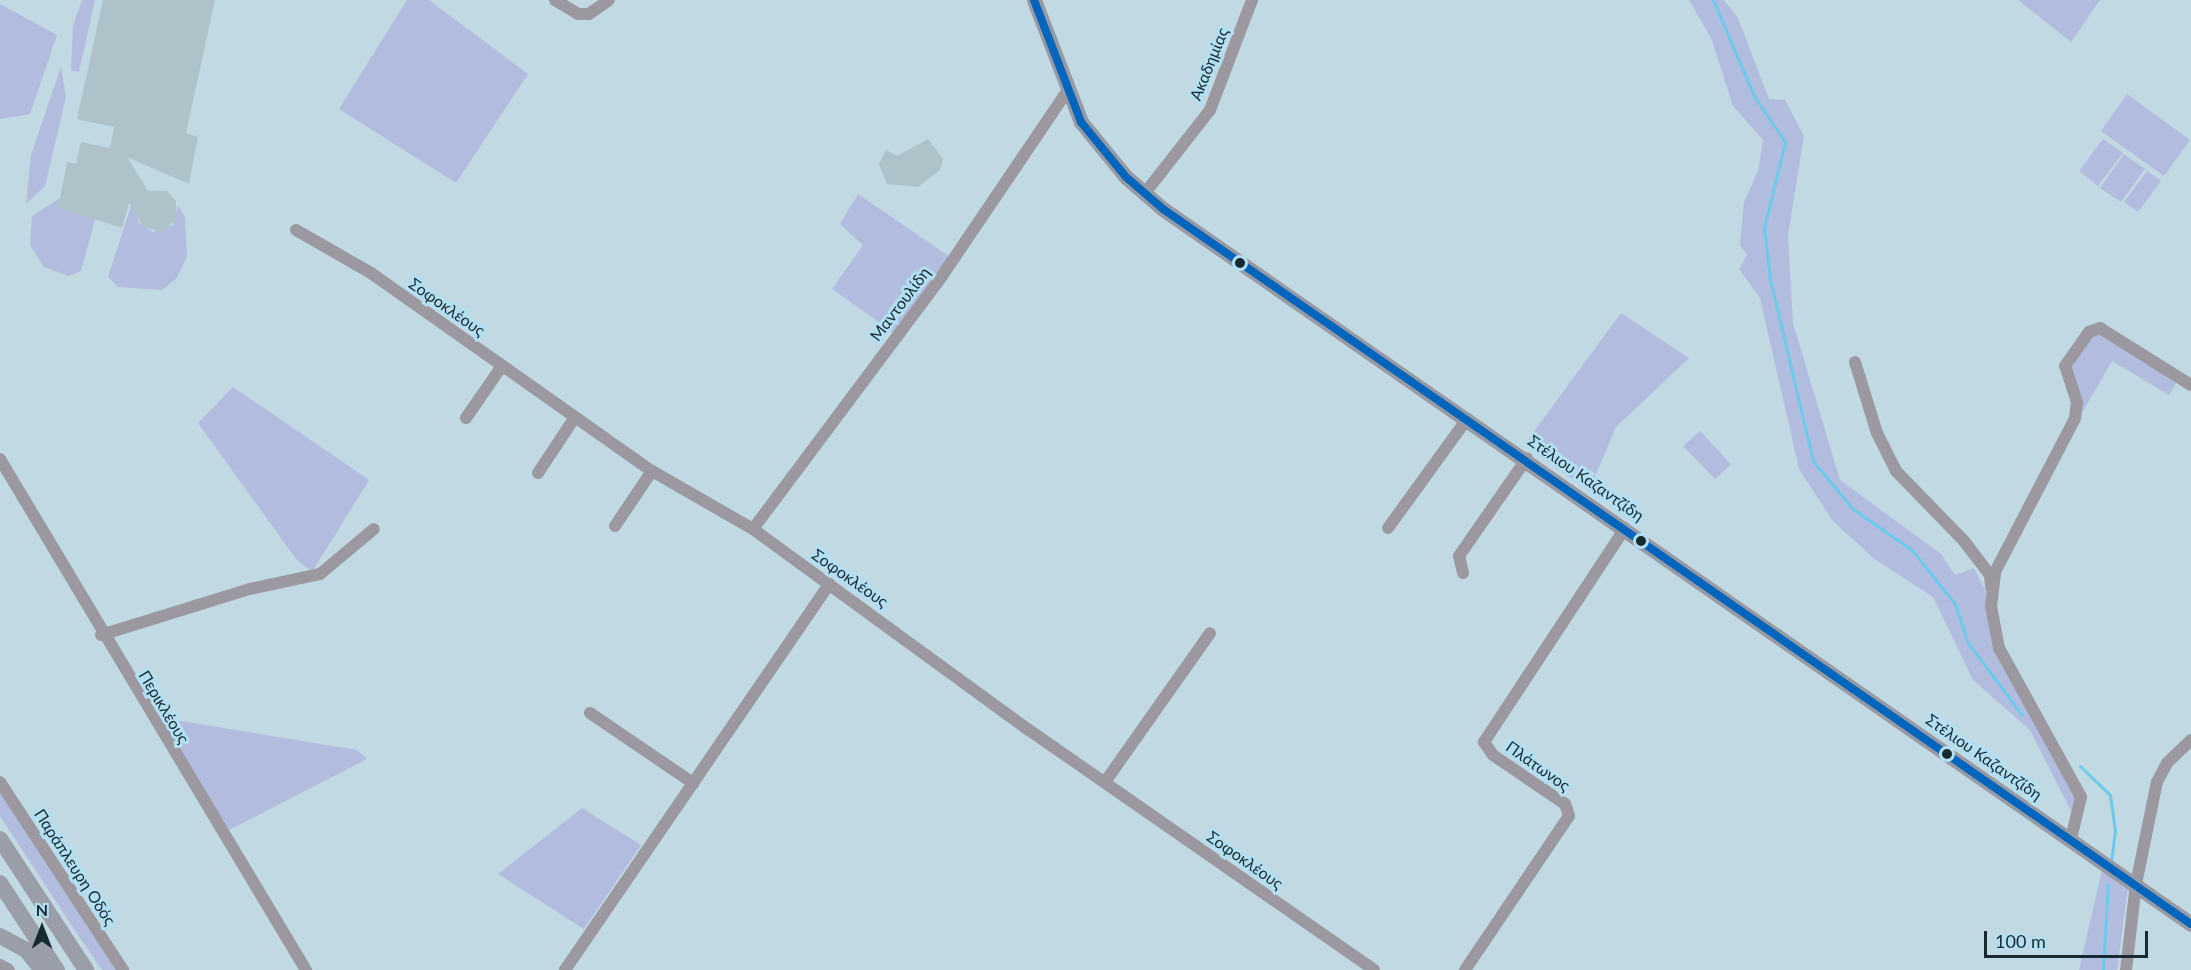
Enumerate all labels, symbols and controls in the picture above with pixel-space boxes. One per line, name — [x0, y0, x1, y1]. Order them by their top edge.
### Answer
street label: Ακαδημίας — [1186, 25, 1232, 103]
unlabelled marker — [1234, 257, 1246, 269]
street label: Μαντουλίδη — [866, 263, 934, 345]
street label: Σοφοκλέους — [405, 274, 489, 340]
street label: Στέλιου Καζαντζίδη — [1524, 431, 1648, 525]
unlabelled marker — [1635, 535, 1647, 547]
street label: Σοφοκλέους — [808, 545, 892, 611]
street label: Περικλέους — [135, 667, 193, 747]
street label: Στέλιου Καζαντζίδη — [1922, 710, 2046, 804]
street label: Πλάτωνος — [1502, 737, 1574, 795]
unlabelled marker — [1941, 748, 1953, 760]
street label: Παράπλευρη Οδός — [30, 805, 120, 929]
street label: Σοφοκλέους — [1203, 827, 1287, 893]
north arrow — [12, 898, 72, 958]
text: N — [36, 900, 48, 919]
scale bar — [1987, 919, 2150, 957]
text: 100 m — [1995, 930, 2046, 952]

